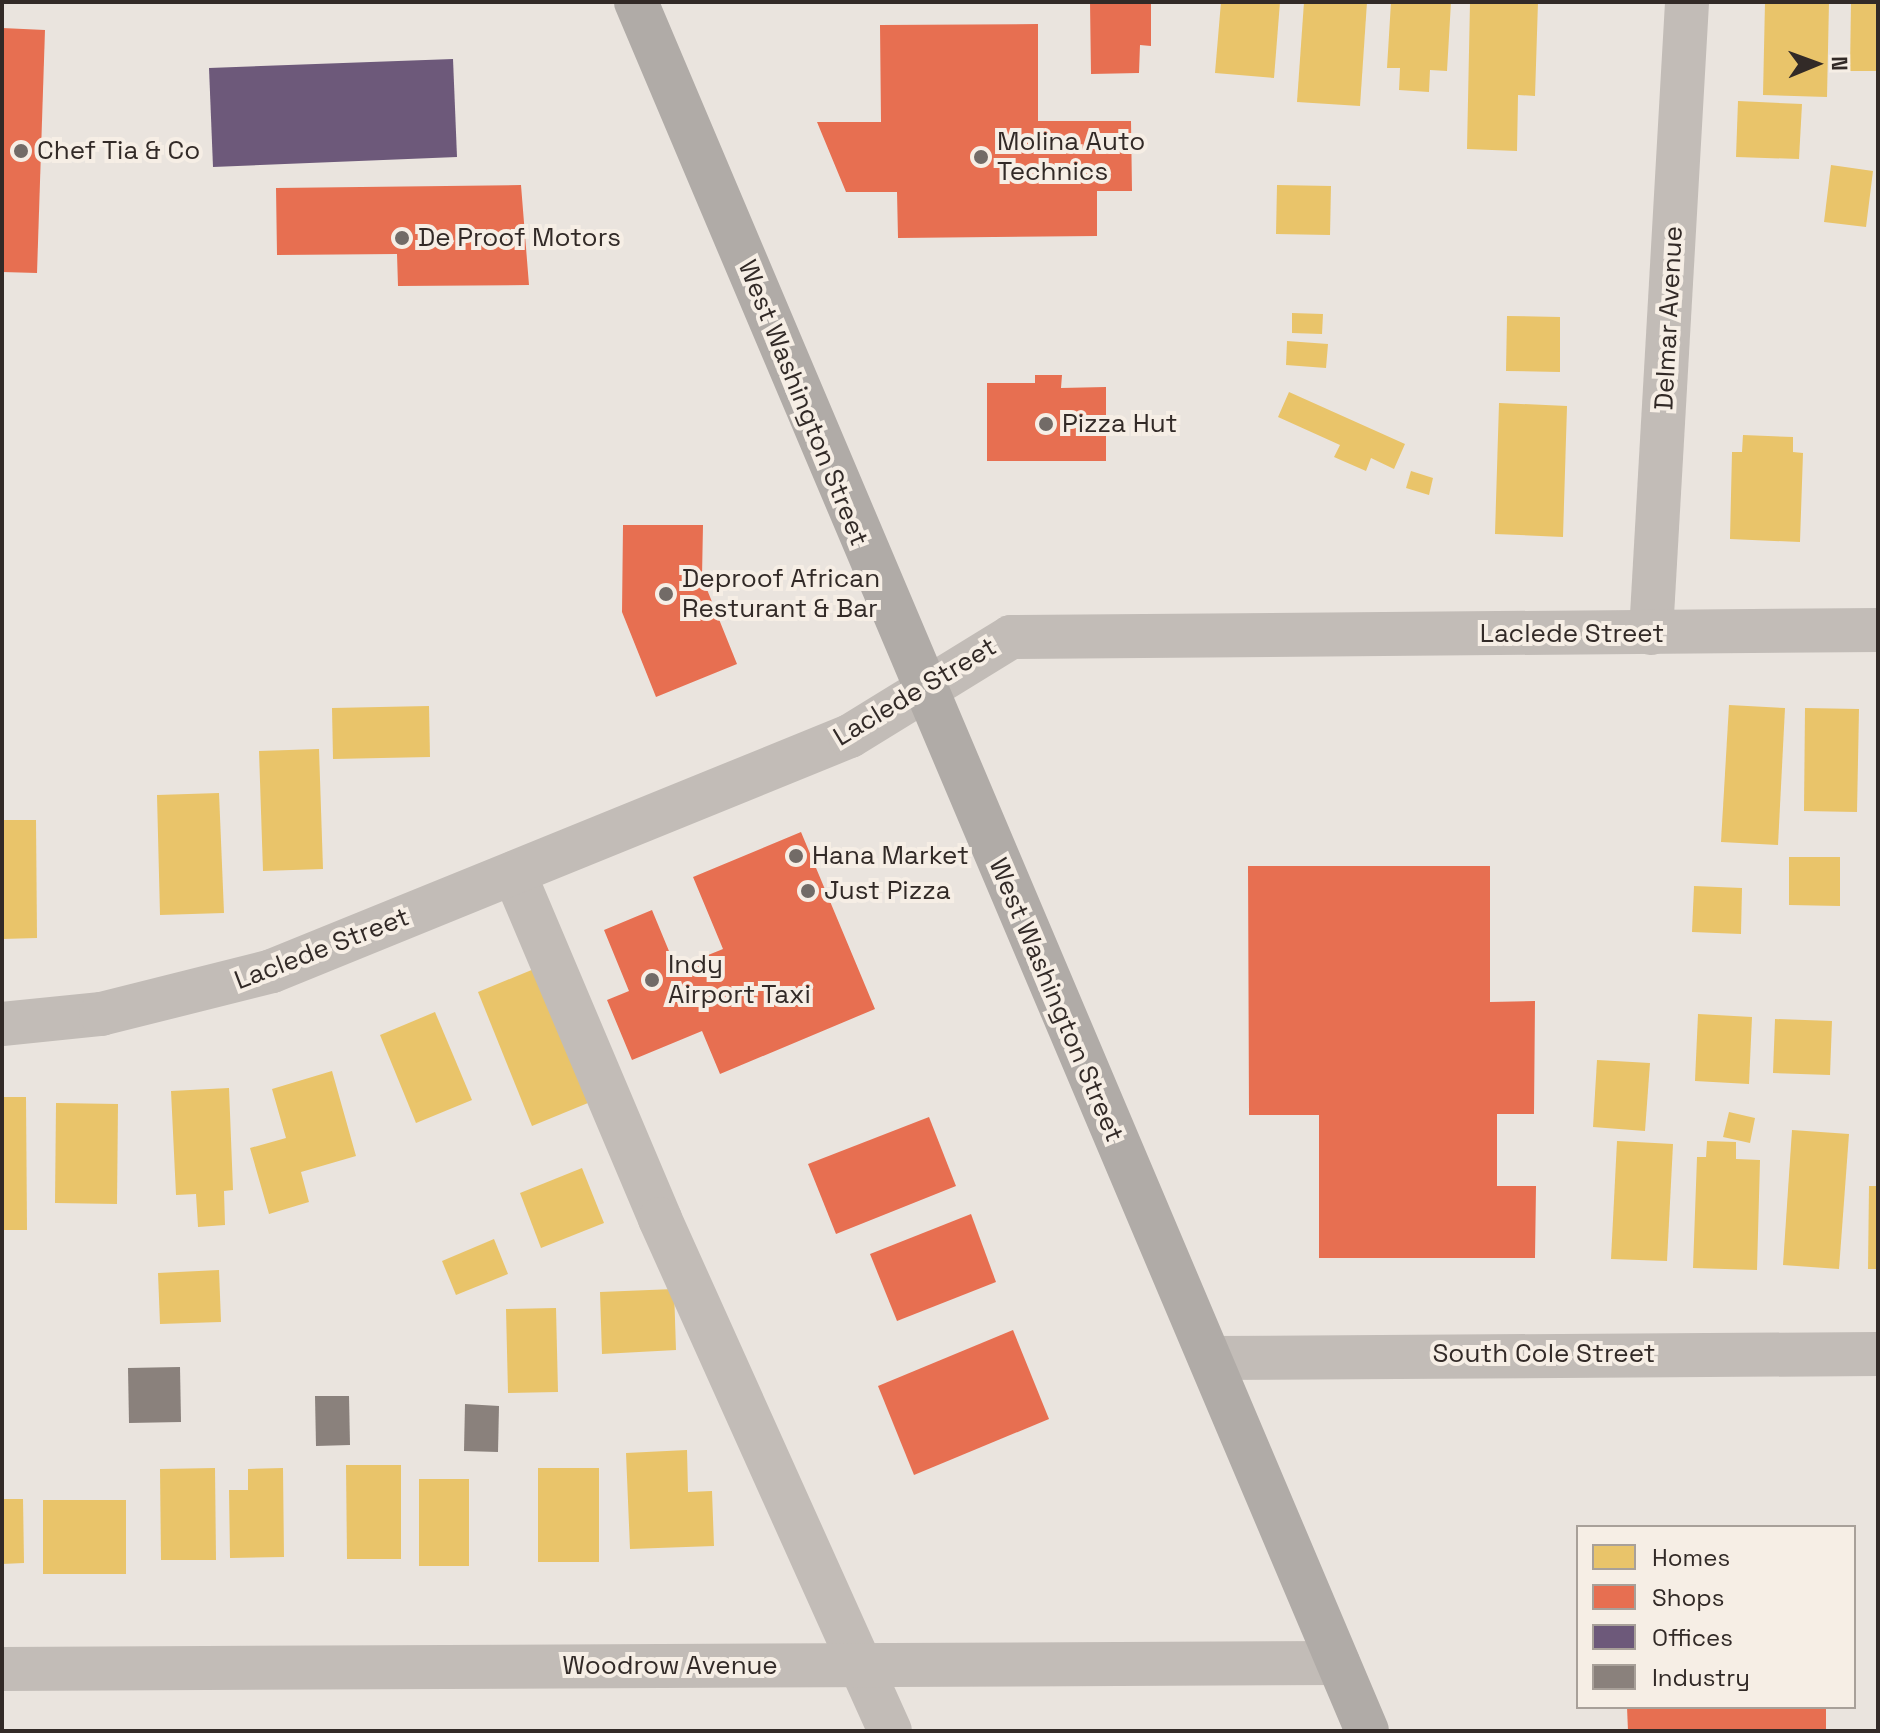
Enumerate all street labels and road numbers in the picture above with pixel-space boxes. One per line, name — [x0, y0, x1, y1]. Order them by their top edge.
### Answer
street label: Delmar Avenue — [1649, 225, 1689, 411]
street label: West Washington Street — [731, 256, 875, 550]
street label: Laclede Street — [1480, 618, 1664, 650]
street label: Laclede Street — [828, 631, 1002, 753]
street label: West Washington Street — [982, 853, 1130, 1147]
street label: Laclede Street — [230, 901, 414, 997]
street label: South Cole Street — [1432, 1338, 1656, 1370]
street label: Woodrow Avenue — [562, 1650, 778, 1682]

